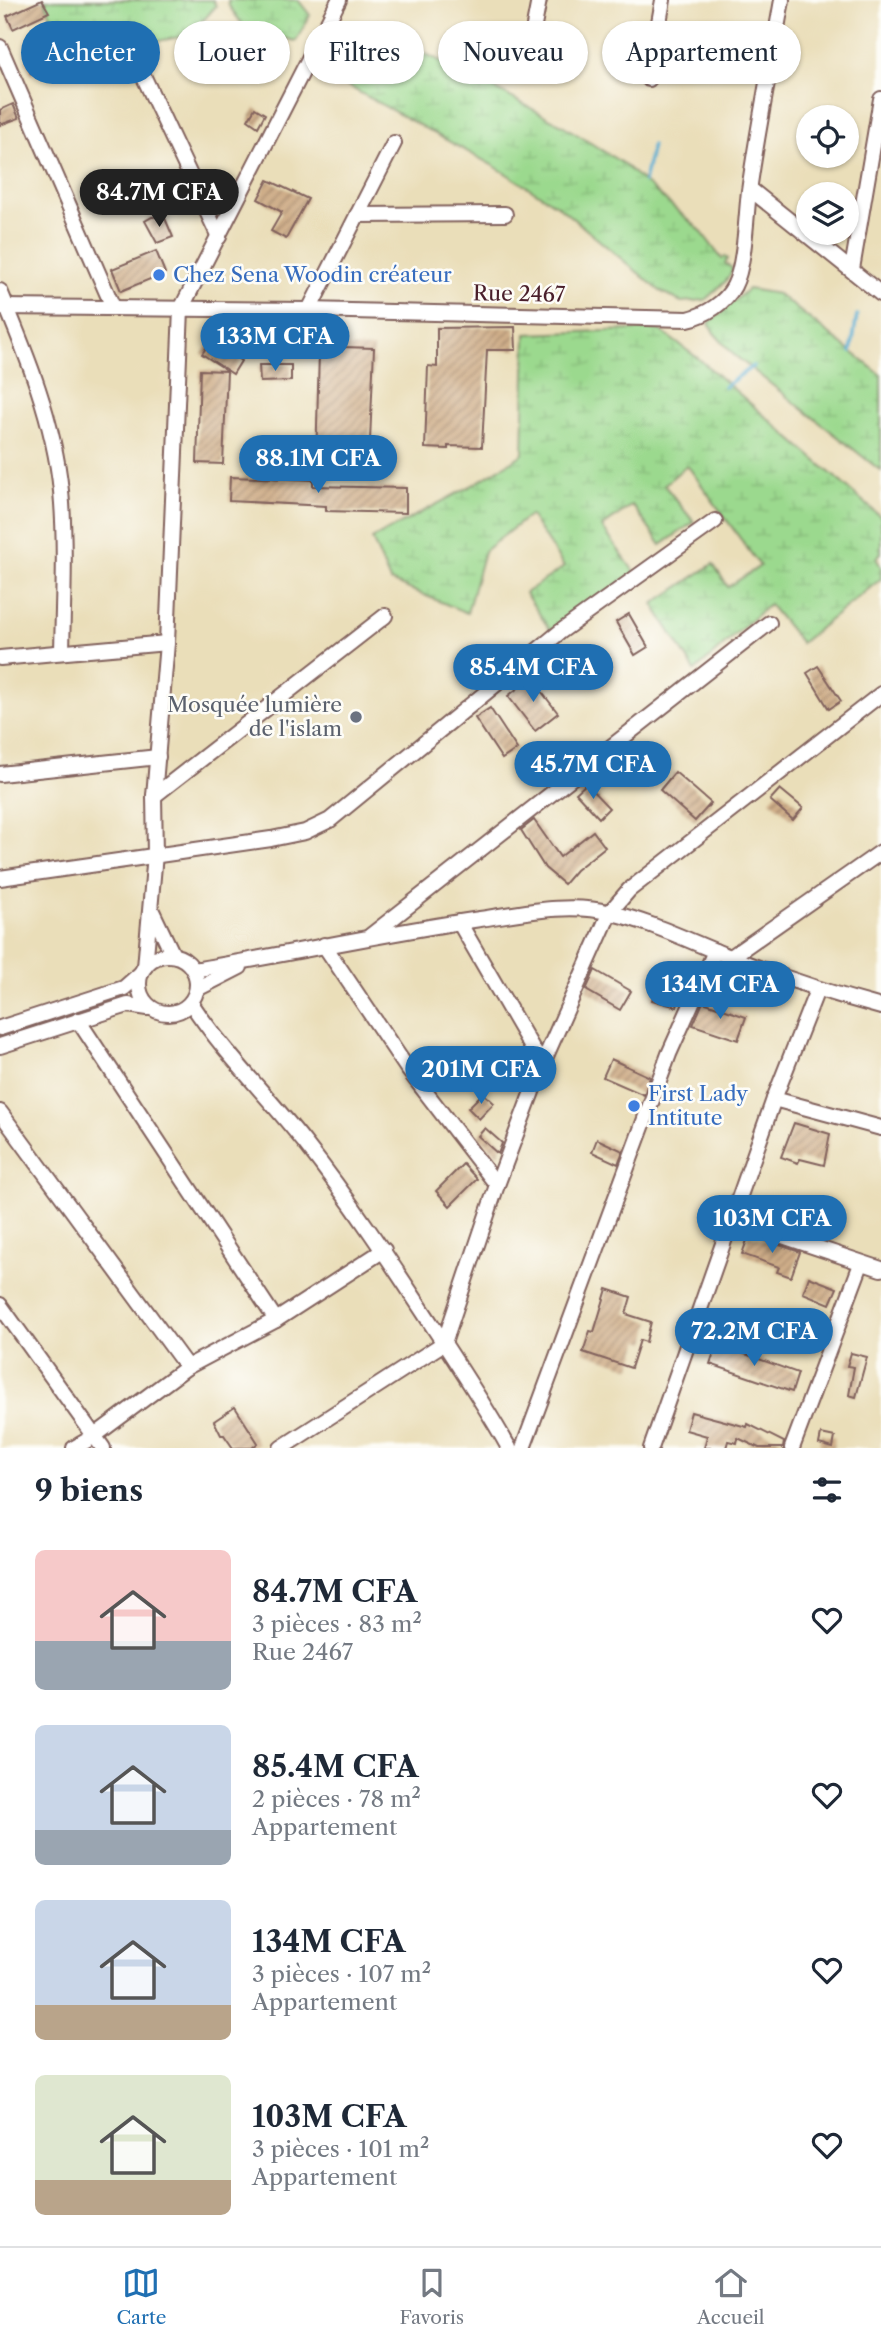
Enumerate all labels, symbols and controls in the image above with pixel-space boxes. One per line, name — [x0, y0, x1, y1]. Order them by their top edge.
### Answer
chip: Acheter — [21, 21, 160, 84]
chip: Louer — [174, 21, 290, 84]
chip: Filtres — [304, 21, 424, 84]
chip: Nouveau — [438, 21, 588, 84]
chip: Appartement — [602, 21, 801, 84]
map controls — [796, 105, 859, 245]
button: locate — [796, 105, 859, 168]
pin: 84.7M CFA — [79, 170, 239, 229]
text: 84.7M CFA — [96, 178, 222, 206]
button: layers — [796, 182, 859, 245]
place label: Chez Sena Woodin créateur — [173, 262, 452, 287]
marker: Chez Sena Woodin créateur — [151, 267, 167, 283]
street label: Rue 2467 — [473, 280, 566, 307]
pin: 133M CFA — [203, 314, 347, 373]
text: 133M CFA — [216, 322, 334, 350]
pin: 88.1M CFA — [238, 435, 398, 495]
text: 88.1M CFA — [255, 444, 381, 472]
pin: 85.4M CFA — [453, 644, 613, 704]
text: 85.4M CFA — [469, 653, 597, 681]
place label: Mosquée lumière de l'islam — [167, 692, 342, 741]
marker: Mosquée lumière de l'islam — [348, 709, 364, 725]
pin: 45.7M CFA — [513, 742, 673, 801]
text: 45.7M CFA — [530, 750, 656, 778]
pin: 134M CFA — [648, 962, 792, 1021]
text: 134M CFA — [661, 970, 779, 998]
pin: 201M CFA — [409, 1046, 553, 1106]
text: 201M CFA — [421, 1055, 541, 1083]
place label: First Lady Intitute — [648, 1081, 748, 1130]
marker: First Lady Intitute — [626, 1098, 642, 1114]
pin: 103M CFA — [700, 1196, 844, 1255]
text: 103M CFA — [713, 1204, 831, 1232]
pin: 72.2M CFA — [674, 1308, 834, 1368]
text: 72.2M CFA — [691, 1317, 817, 1345]
icon: filters — [808, 1471, 846, 1509]
text: 9 biens — [35, 1472, 143, 1509]
text: 84.7M CFA — [252, 1573, 417, 1610]
icon: home — [91, 1578, 175, 1662]
icon: heart — [808, 1601, 846, 1639]
text: 3 pièces · 83 m² — [252, 1610, 422, 1638]
text: Rue 2467 — [252, 1638, 353, 1666]
text: 85.4M CFA — [252, 1748, 418, 1785]
icon: home — [91, 1753, 175, 1837]
icon: heart — [808, 1776, 846, 1814]
text: 2 pièces · 78 m² — [252, 1785, 421, 1813]
text: Appartement — [252, 1813, 397, 1841]
text: 134M CFA — [252, 1923, 405, 1960]
icon: home — [91, 1928, 175, 2012]
icon: heart — [808, 1951, 846, 1989]
text: 3 pièces · 107 m² — [252, 1960, 431, 1988]
text: Appartement — [252, 1988, 397, 2016]
text: 103M CFA — [252, 2098, 407, 2135]
icon: home — [91, 2103, 175, 2187]
icon: heart — [808, 2126, 846, 2164]
text: 3 pièces · 101 m² — [252, 2135, 429, 2163]
text: Appartement — [252, 2163, 397, 2191]
tab: Carte — [116, 2264, 166, 2329]
tab: Favoris — [399, 2264, 464, 2329]
tab: Accueil — [697, 2264, 765, 2329]

